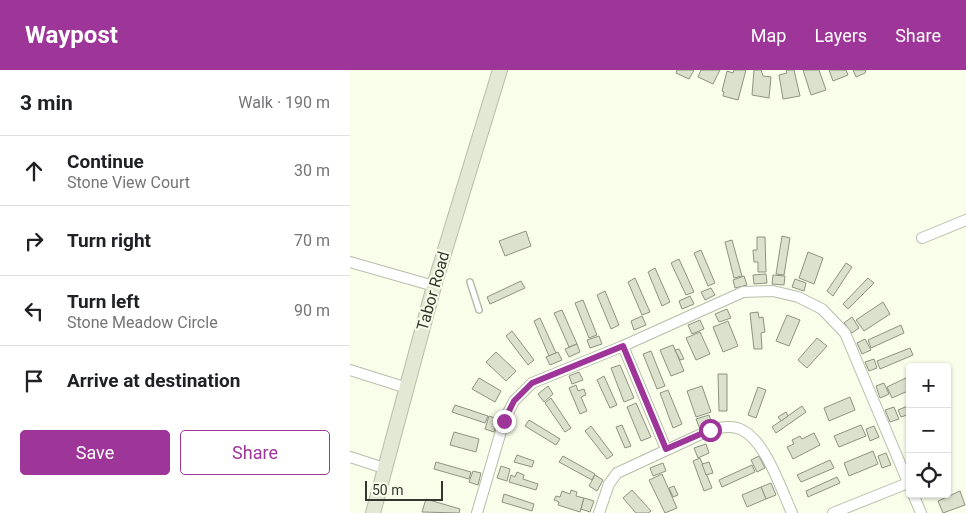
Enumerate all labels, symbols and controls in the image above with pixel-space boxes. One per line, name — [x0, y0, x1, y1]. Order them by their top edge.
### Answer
text: Waypost — [25, 21, 118, 49]
text: Map — [751, 25, 786, 46]
text: Layers — [814, 25, 867, 46]
text: Share — [895, 25, 941, 46]
text: 3 min — [20, 91, 73, 115]
text: Walk · 190 m — [238, 93, 330, 112]
text: Continue — [67, 150, 144, 173]
icon: ahead — [20, 157, 48, 185]
text: 30 m — [294, 161, 330, 180]
text: Stone View Court — [67, 173, 190, 192]
icon: right — [20, 227, 48, 255]
text: Turn right — [67, 229, 151, 252]
text: 70 m — [294, 231, 330, 250]
street label: Tabor Road — [413, 249, 453, 333]
text: Turn left — [67, 290, 140, 313]
icon: left — [20, 297, 48, 325]
text: 90 m — [294, 301, 330, 320]
text: Stone Meadow Circle — [67, 313, 218, 332]
map controls — [906, 363, 951, 498]
button: + — [906, 363, 951, 408]
icon: arrive — [20, 367, 48, 395]
text: Arrive at destination — [67, 369, 240, 392]
button: − — [906, 408, 951, 453]
route end — [493, 410, 516, 433]
route start — [699, 419, 722, 442]
button: Save — [20, 430, 170, 475]
button: Share — [180, 430, 330, 475]
button: locate — [906, 453, 951, 498]
scale bar — [365, 478, 442, 501]
text: 50 m — [372, 482, 404, 498]

